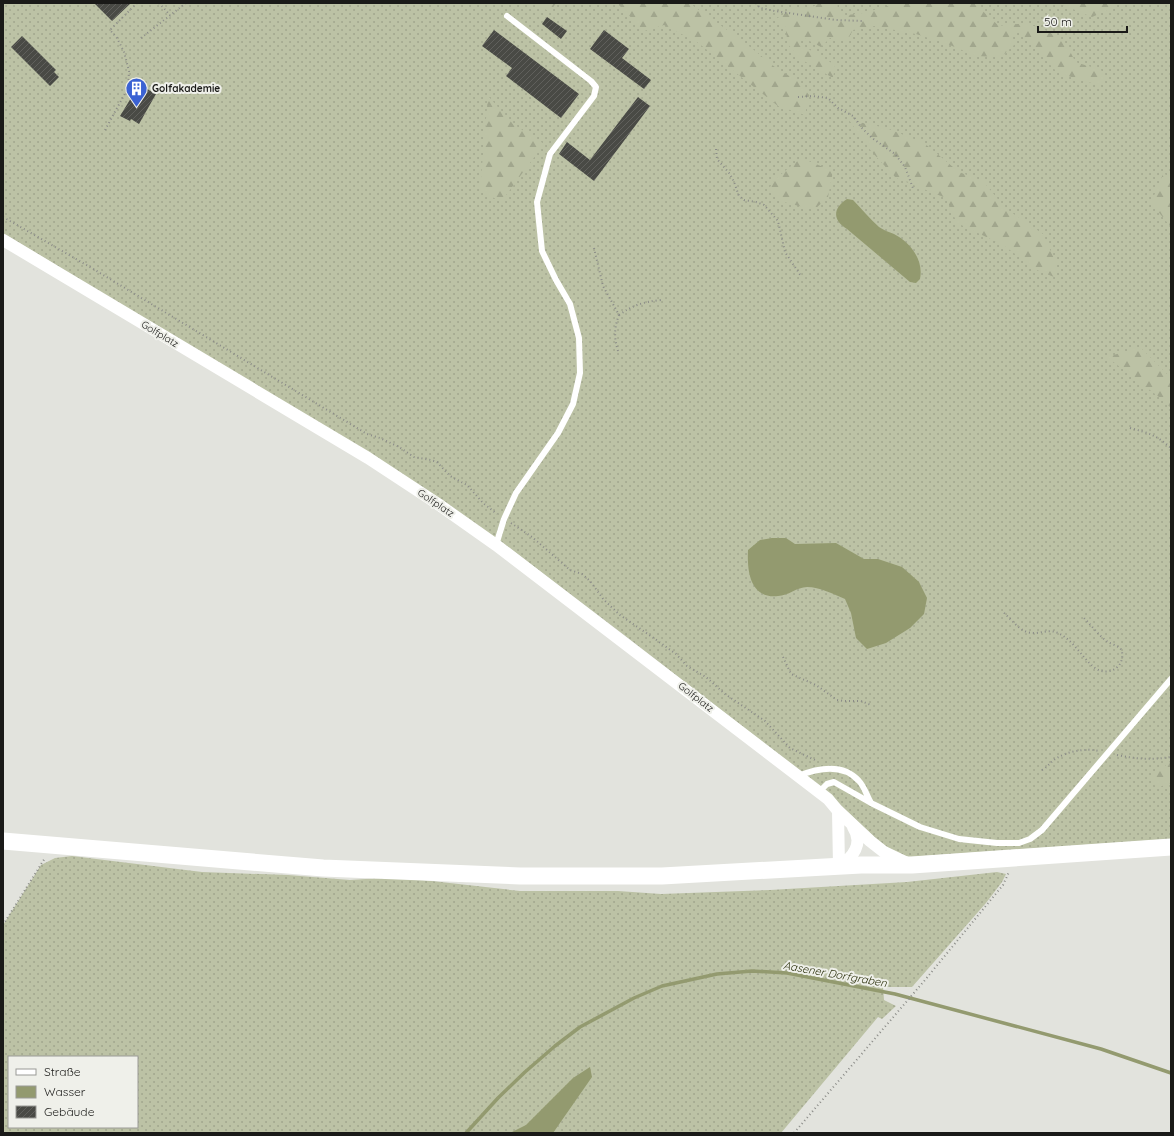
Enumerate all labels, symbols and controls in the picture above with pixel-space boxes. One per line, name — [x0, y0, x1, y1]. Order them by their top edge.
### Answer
scale bar — [1038, 8, 1127, 34]
text: 50 m — [1044, 14, 1072, 29]
building icon: Golfakademie — [123, 75, 149, 108]
place label: Golfakademie — [152, 82, 220, 95]
street label: Golfplatz — [139, 318, 181, 350]
street label: Golfplatz — [415, 486, 457, 520]
street label: Golfplatz — [676, 679, 717, 715]
water label: Aasener Dorfgraben — [782, 958, 888, 990]
legend — [8, 1056, 138, 1128]
text: Straße — [44, 1064, 81, 1079]
text: Wasser — [44, 1084, 86, 1099]
text: Gebäude — [44, 1104, 95, 1119]

